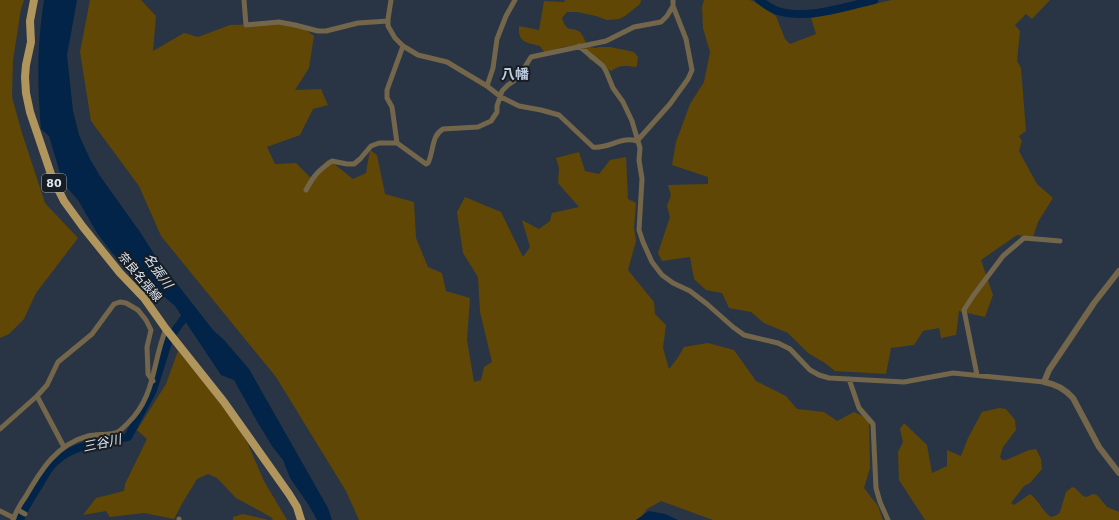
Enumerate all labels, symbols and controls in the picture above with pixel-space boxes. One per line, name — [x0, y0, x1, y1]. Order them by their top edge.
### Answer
district label: 八幡 — [501, 66, 529, 82]
road number: 80 — [42, 174, 66, 192]
street label: 奈良名張線 — [115, 250, 165, 304]
water label: 名張川 — [140, 251, 177, 293]
water label: 三谷川 — [81, 431, 125, 454]

